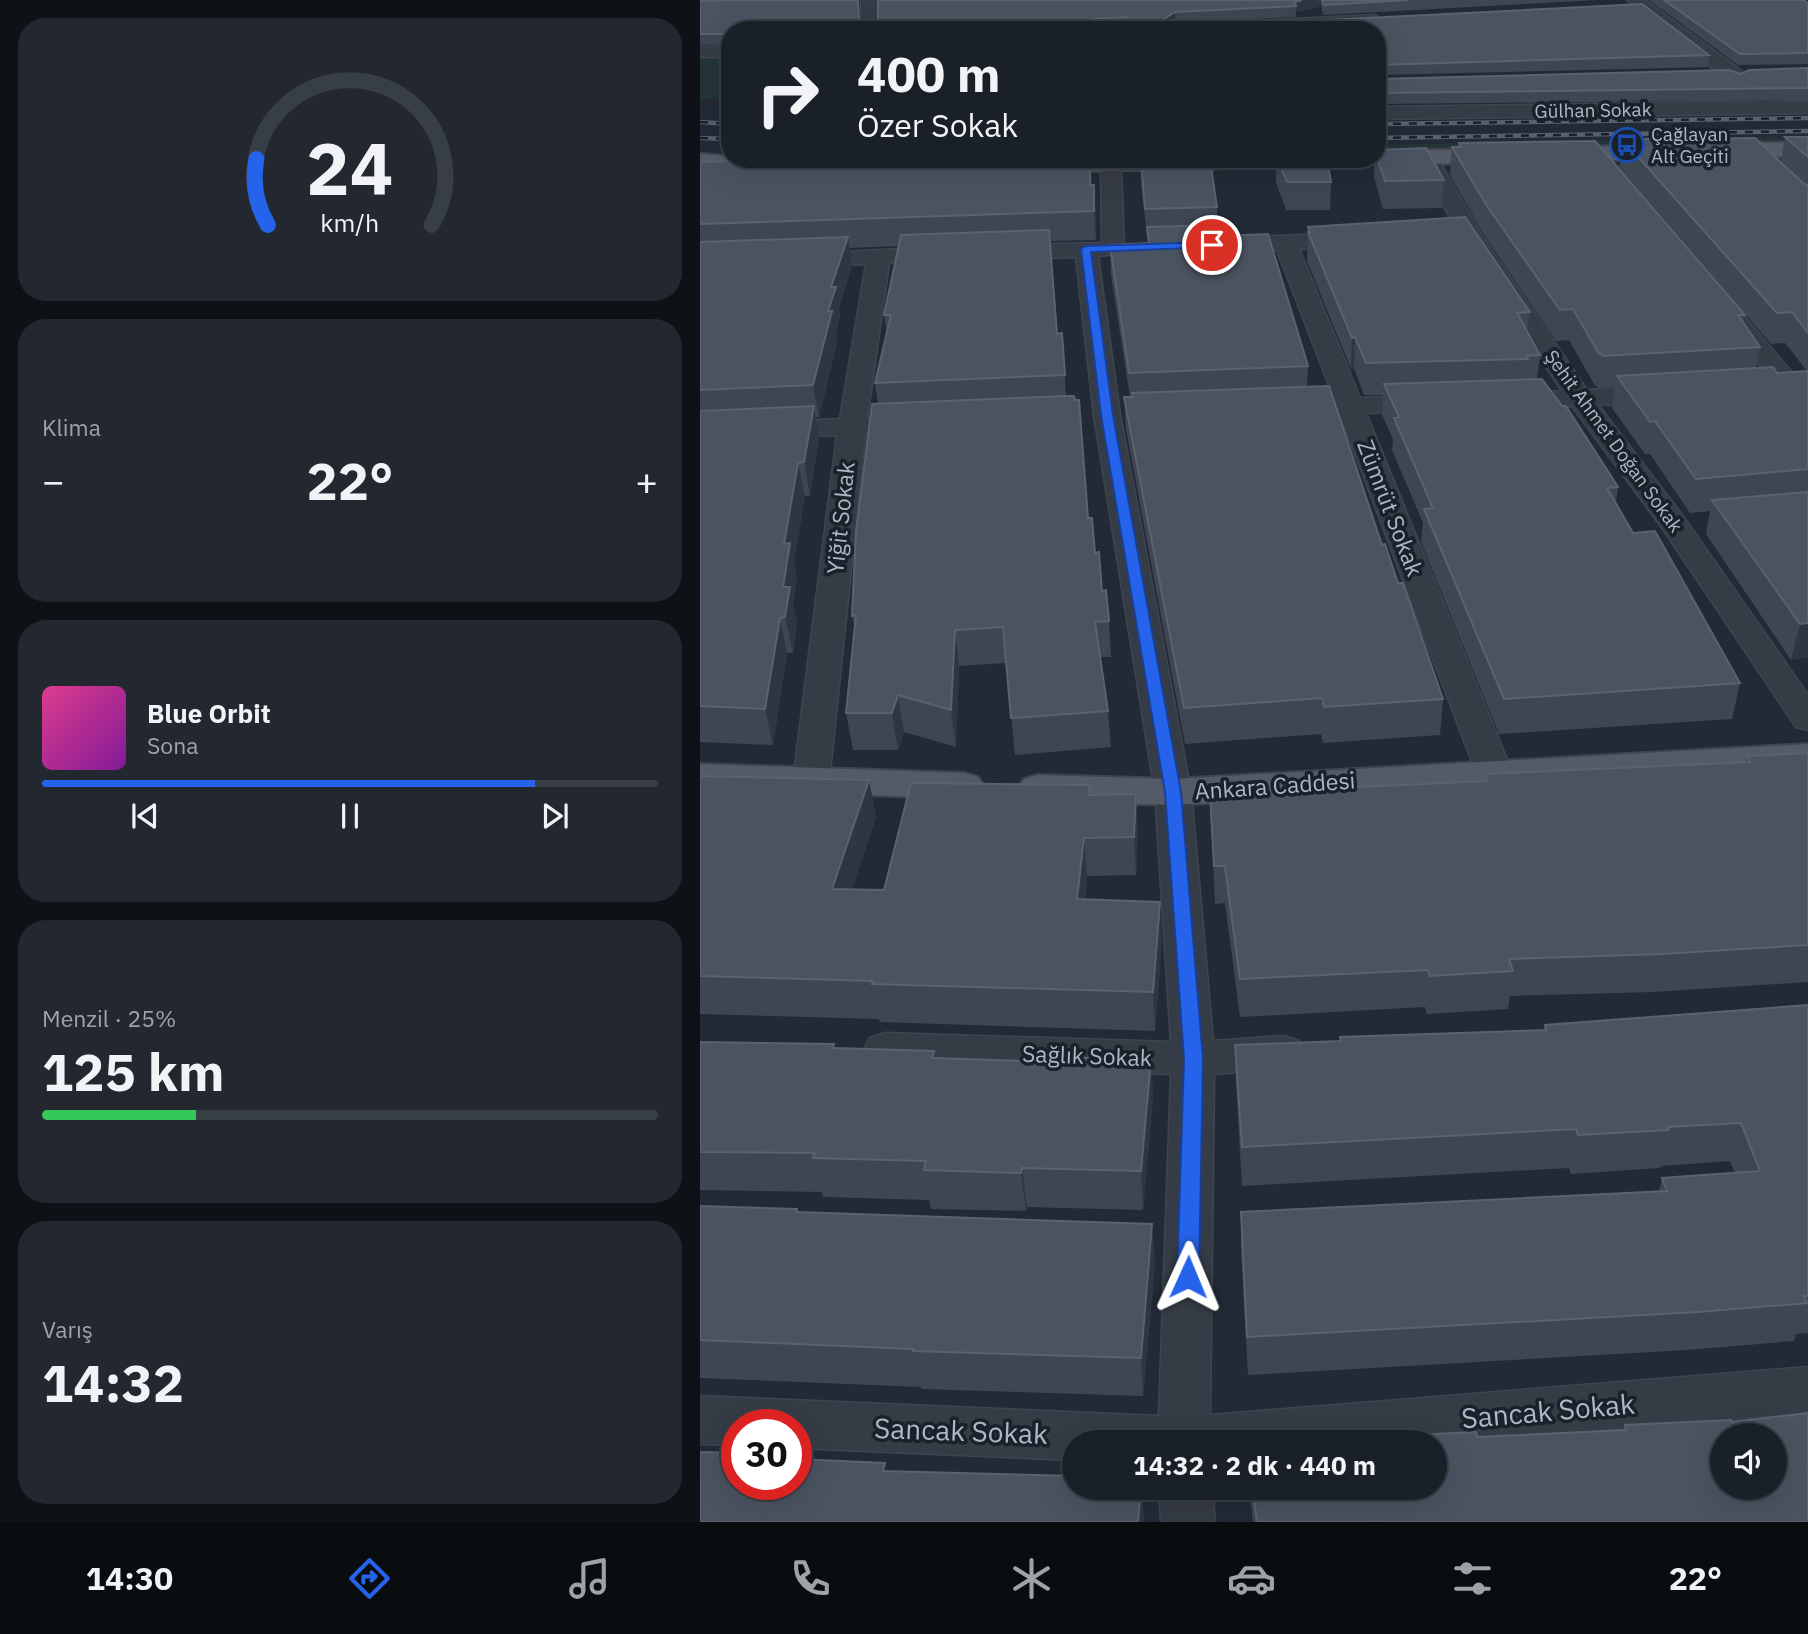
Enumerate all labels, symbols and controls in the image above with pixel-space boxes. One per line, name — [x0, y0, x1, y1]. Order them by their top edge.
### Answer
text: 400 m — [857, 42, 1001, 105]
icon: right — [742, 49, 833, 140]
street label: Gülhan Sokak — [1534, 97, 1652, 123]
text: Özer Sokak — [857, 104, 1018, 146]
text: 24 — [306, 121, 394, 216]
place label: Çağlayan Alt Geçiti — [1651, 122, 1729, 168]
bus stop icon: Çağlayan Alt Geçiti — [1608, 126, 1646, 164]
text: km/h — [321, 206, 379, 239]
pin — [1182, 215, 1242, 275]
icon: arrive — [1193, 226, 1231, 264]
street label: Şehit Ahmet Doğan Sokak — [1540, 345, 1688, 537]
text: Klima — [42, 412, 101, 442]
street label: Zümrüt Sokak — [1351, 435, 1431, 580]
text: 22° — [307, 447, 393, 514]
text: − — [42, 456, 65, 505]
text: + — [635, 456, 658, 505]
street label: Yiğit Sokak — [819, 460, 861, 576]
text: Blue Orbit — [147, 696, 271, 730]
text: Sona — [147, 730, 199, 760]
street label: Ankara Caddesi — [1194, 764, 1356, 806]
icon: previous — [126, 797, 164, 835]
icon: pause — [331, 797, 369, 835]
icon: next — [536, 797, 574, 835]
text: Menzil · 25% — [42, 1003, 176, 1033]
text: 125 km — [42, 1038, 224, 1105]
street label: Sağlık Sokak — [1022, 1038, 1153, 1072]
position arrow — [1151, 1240, 1225, 1314]
text: Varış — [42, 1314, 93, 1344]
text: 14:32 — [42, 1349, 184, 1416]
street label: Sancak Sokak — [1460, 1384, 1636, 1437]
speed limit sign: 30 — [721, 1409, 812, 1500]
street label: Sancak Sokak — [874, 1409, 1049, 1452]
map controls — [1710, 1423, 1787, 1500]
button: sound — [1710, 1423, 1787, 1500]
text: 14:32 · 2 dk · 440 m — [1133, 1448, 1376, 1482]
icon: directions — [345, 1554, 394, 1603]
icon: music — [565, 1554, 614, 1603]
icon: phone — [786, 1554, 835, 1603]
icon: climate — [1007, 1554, 1056, 1603]
icon: car — [1227, 1554, 1276, 1603]
icon: filters — [1448, 1554, 1497, 1603]
text: 14:30 — [86, 1557, 173, 1599]
text: 22° — [1669, 1557, 1722, 1599]

